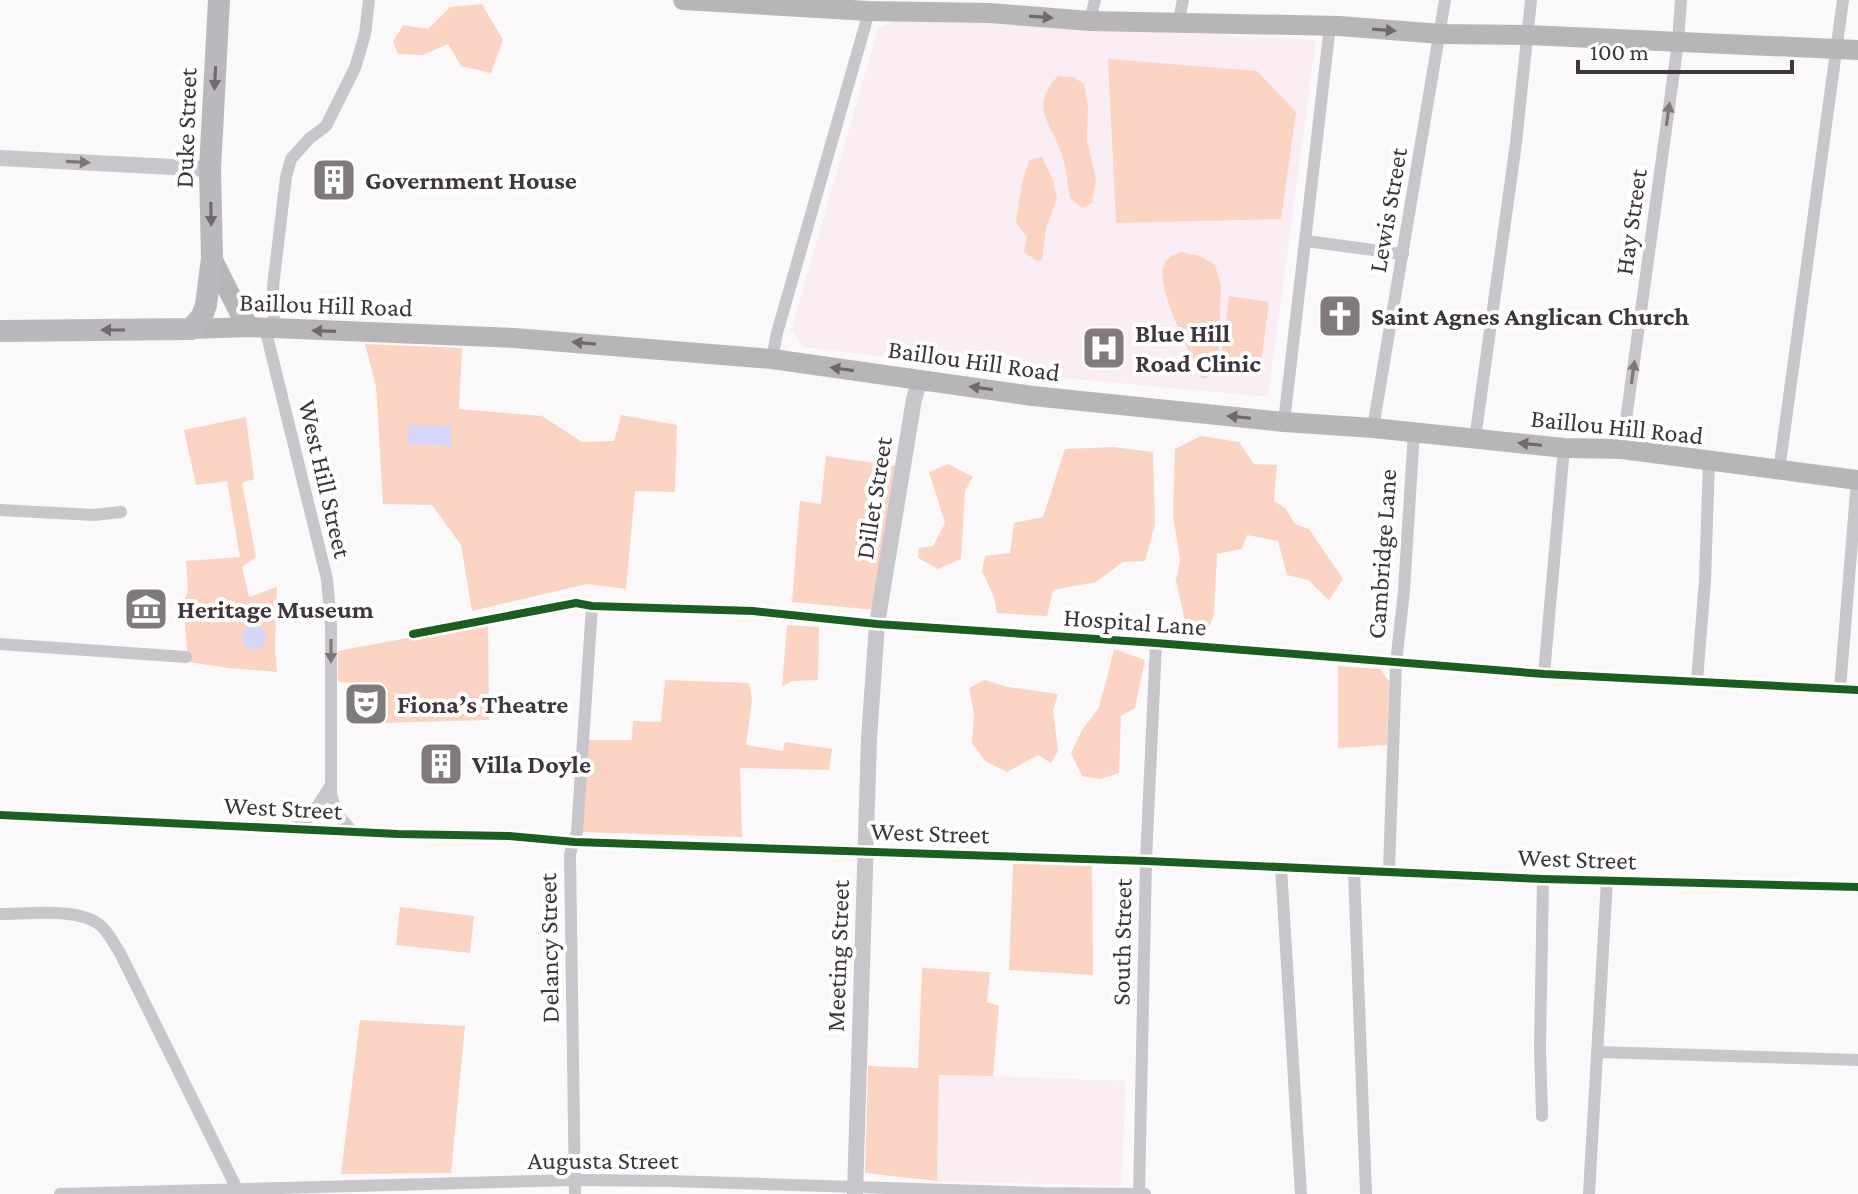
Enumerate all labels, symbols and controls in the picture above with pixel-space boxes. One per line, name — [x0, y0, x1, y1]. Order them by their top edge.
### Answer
one-way arrow — [1029, 11, 1054, 24]
one-way arrow — [1372, 24, 1397, 37]
scale bar — [1578, 24, 1792, 74]
text: 100 m — [1590, 38, 1649, 65]
one-way arrow — [208, 66, 221, 91]
street label: Duke Street — [169, 67, 203, 189]
one-way arrow — [1662, 102, 1675, 127]
street label: Lewis Street — [1363, 145, 1413, 275]
one-way arrow — [66, 156, 91, 169]
building icon: Government House — [310, 156, 358, 204]
place label: Government House — [365, 166, 577, 195]
street label: Hay Street — [1609, 167, 1653, 277]
one-way arrow — [205, 202, 218, 227]
street label: Baillou Hill Road — [239, 287, 413, 323]
church icon: Saint Agnes Anglican Church — [1316, 292, 1364, 340]
place label: Saint Agnes Anglican Church — [1371, 302, 1689, 331]
place label: Blue Hill Road Clinic — [1135, 319, 1261, 378]
one-way arrow — [100, 324, 125, 336]
hospital icon: Blue Hill Road Clinic — [1080, 324, 1128, 372]
one-way arrow — [311, 325, 336, 338]
street label: Baillou Hill Road — [886, 335, 1062, 387]
one-way arrow — [571, 336, 596, 349]
one-way arrow — [1626, 359, 1639, 384]
one-way arrow — [830, 362, 855, 375]
one-way arrow — [968, 382, 993, 395]
street label: West Hill Street — [293, 397, 357, 561]
street label: Baillou Hill Road — [1529, 404, 1705, 451]
one-way arrow — [1226, 411, 1251, 424]
street label: Dillet Street — [850, 434, 898, 561]
one-way arrow — [1517, 438, 1542, 451]
street label: Cambridge Lane — [1362, 468, 1402, 640]
museum icon: Heritage Museum — [122, 585, 170, 633]
place label: Heritage Museum — [177, 595, 374, 624]
street label: Hospital Lane — [1063, 603, 1207, 641]
one-way arrow — [325, 639, 337, 664]
theatre icon: Fiona’s Theatre — [342, 680, 390, 728]
place label: Fiona’s Theatre — [397, 690, 568, 719]
building icon: Villa Doyle — [417, 740, 465, 788]
place label: Villa Doyle — [471, 750, 591, 779]
street label: West Street — [223, 790, 343, 826]
street label: West Street — [870, 816, 990, 850]
street label: West Street — [1517, 842, 1637, 876]
street label: Delancy Street — [533, 872, 565, 1023]
street label: South Street — [1106, 878, 1138, 1006]
street label: Meeting Street — [821, 879, 855, 1033]
street label: Augusta Street — [527, 1146, 679, 1175]

